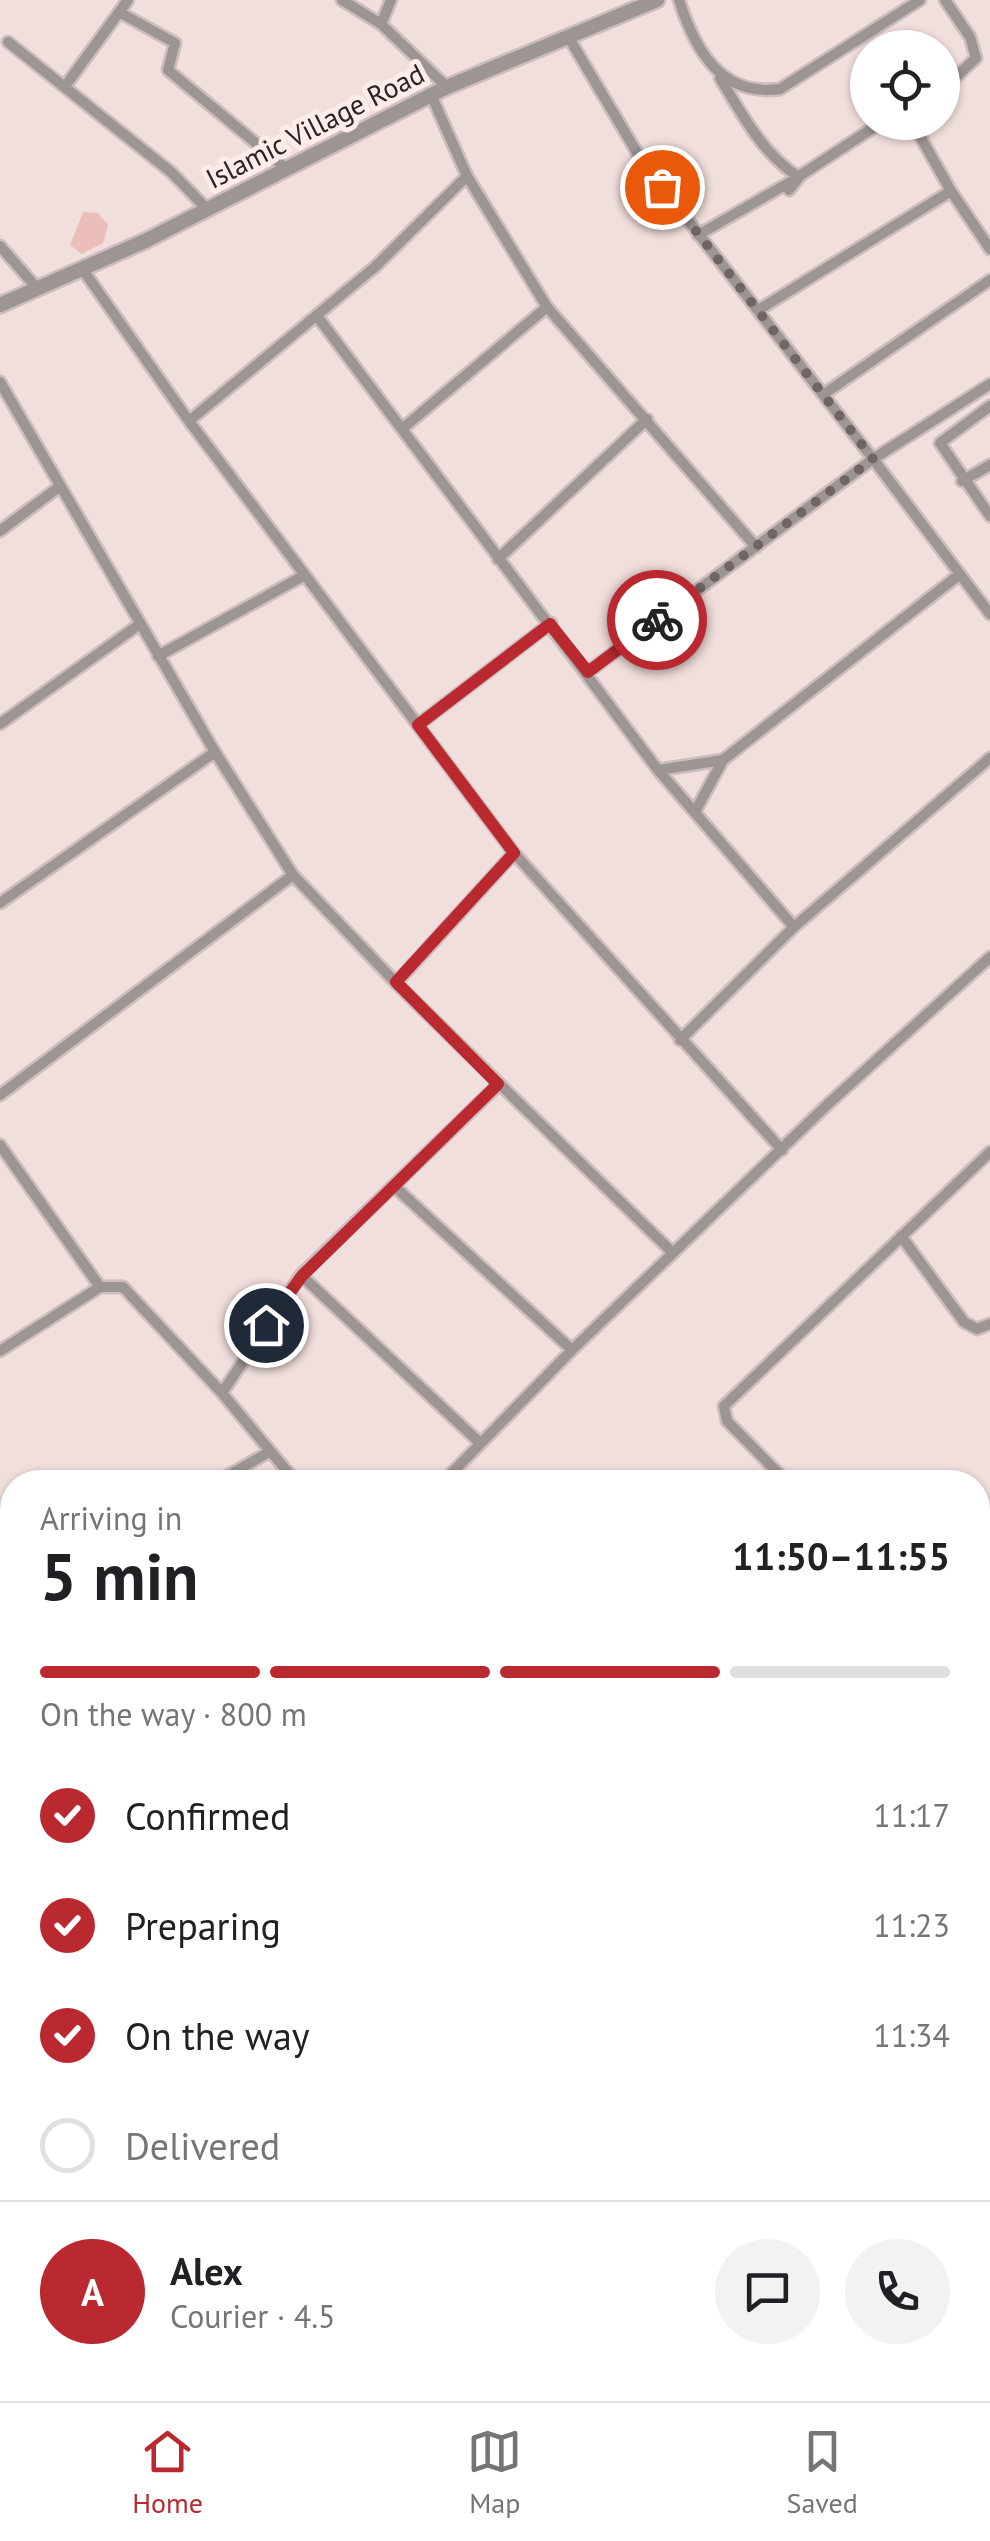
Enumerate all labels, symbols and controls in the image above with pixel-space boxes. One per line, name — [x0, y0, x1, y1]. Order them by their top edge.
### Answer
map controls — [850, 30, 960, 140]
button: locate — [850, 30, 960, 140]
street label: Islamic Village Road — [199, 54, 430, 197]
pin — [620, 145, 705, 230]
icon: bag — [635, 160, 690, 215]
courier — [607, 570, 707, 670]
icon: bike — [630, 593, 685, 648]
pin — [224, 1283, 309, 1368]
icon: home — [239, 1298, 294, 1353]
text: Arriving in — [40, 1497, 182, 1539]
text: 11:50–11:55 — [732, 1531, 950, 1580]
text: 5 min — [40, 1534, 199, 1618]
text: On the way · 800 m — [40, 1693, 307, 1735]
icon: check — [40, 1788, 95, 1843]
text: Confirmed — [125, 1791, 291, 1840]
text: 11:17 — [873, 1794, 950, 1836]
icon: check — [40, 1898, 95, 1953]
text: Preparing — [125, 1901, 281, 1950]
text: 11:23 — [873, 1904, 950, 1946]
icon: check — [40, 2008, 95, 2063]
text: On the way — [125, 2011, 310, 2060]
text: 11:34 — [873, 2014, 950, 2056]
text: Delivered — [125, 2121, 280, 2170]
button: chat — [715, 2239, 820, 2344]
button: phone — [845, 2239, 950, 2344]
text: Alex — [170, 2246, 243, 2295]
text: A — [81, 2267, 104, 2316]
text: Courier · 4.5 — [170, 2295, 336, 2337]
tab: Home — [132, 2424, 203, 2521]
tab: Map — [467, 2424, 522, 2521]
tab: Saved — [787, 2424, 858, 2521]

